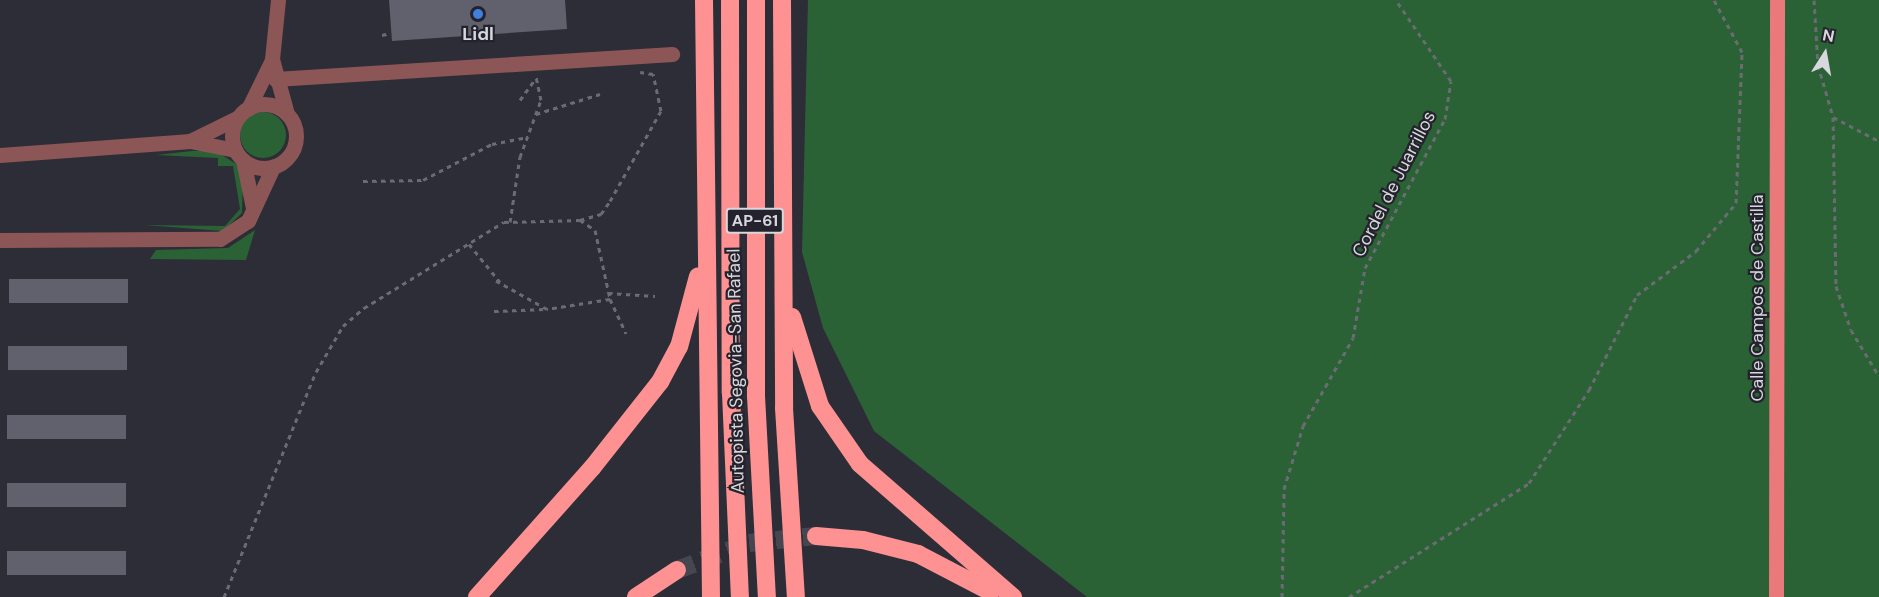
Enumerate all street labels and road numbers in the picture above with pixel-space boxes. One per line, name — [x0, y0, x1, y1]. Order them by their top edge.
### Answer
street label: Cordel de Juarrillos — [1348, 107, 1440, 261]
street label: Calle Campos de Castilla — [1746, 194, 1768, 402]
road number: AP-61 — [725, 208, 785, 234]
street label: Autopista Segovia-San Rafael — [723, 249, 749, 493]

